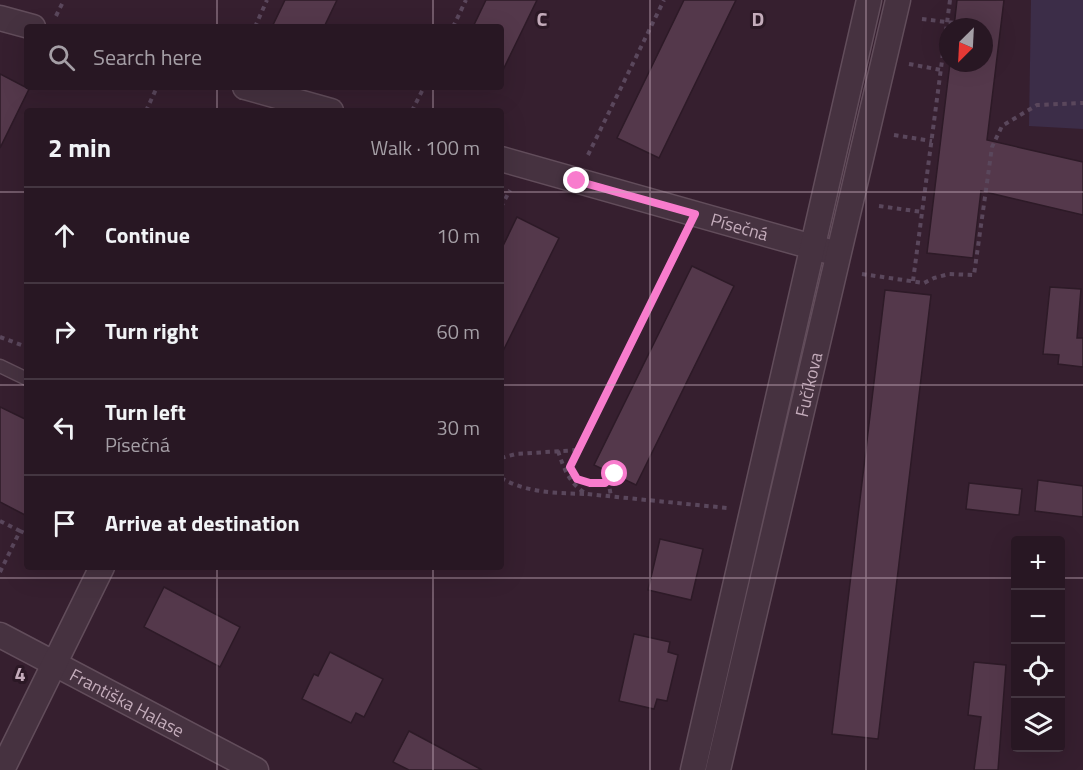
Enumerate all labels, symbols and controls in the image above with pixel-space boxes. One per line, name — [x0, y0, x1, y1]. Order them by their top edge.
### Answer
text: C — [537, 3, 548, 34]
text: D — [752, 3, 764, 34]
north arrow — [939, 18, 993, 72]
search box — [24, 24, 504, 90]
text: Search here — [93, 40, 202, 74]
icon: search — [45, 41, 78, 74]
text: 2 min — [48, 128, 111, 167]
text: Walk · 100 m — [371, 132, 480, 163]
route end — [563, 167, 589, 193]
street label: Písečná — [708, 205, 772, 247]
text: Continue — [105, 218, 190, 252]
icon: ahead — [48, 219, 81, 252]
text: 10 m — [436, 220, 480, 251]
text: Turn right — [105, 314, 199, 348]
icon: right — [48, 315, 81, 348]
text: 60 m — [436, 316, 480, 347]
street label: Fučíkova — [787, 349, 829, 420]
text: Turn left — [105, 395, 186, 429]
icon: left — [48, 411, 81, 444]
text: 30 m — [436, 412, 480, 443]
text: Písečná — [105, 429, 170, 460]
route start — [601, 460, 627, 486]
text: Arrive at destination — [105, 506, 300, 540]
icon: arrive — [48, 507, 81, 540]
map controls — [1011, 536, 1065, 752]
button: + — [1011, 536, 1065, 590]
button: − — [1011, 590, 1065, 644]
button: locate — [1011, 644, 1065, 698]
text: 4 — [14, 658, 26, 689]
street label: Františka Halase — [65, 661, 189, 744]
button: layers — [1011, 698, 1065, 752]

